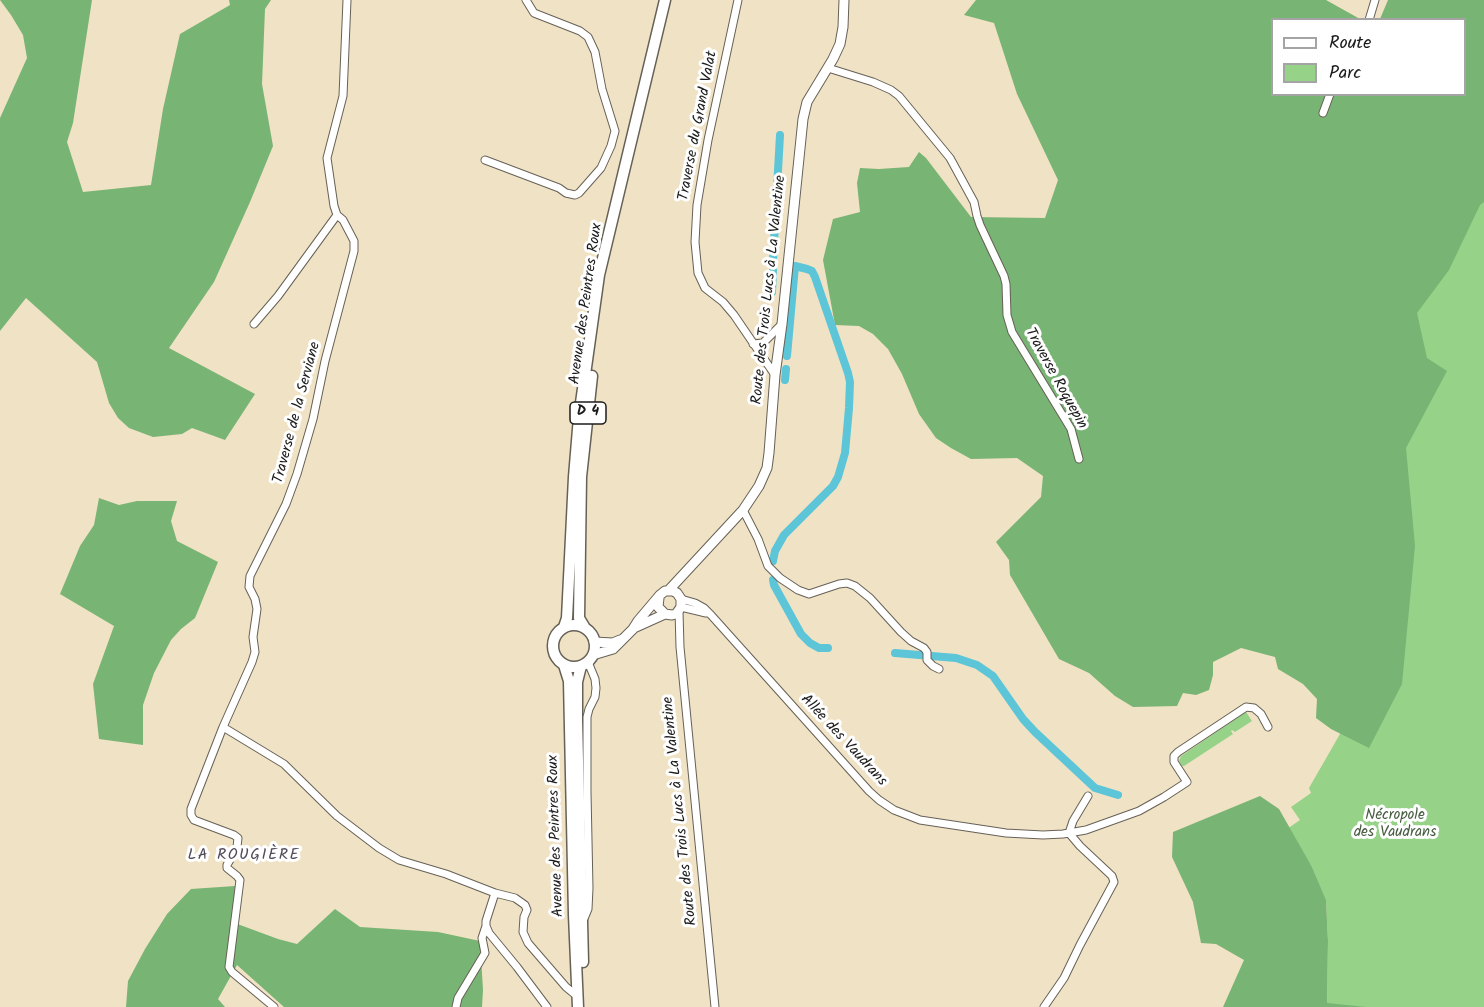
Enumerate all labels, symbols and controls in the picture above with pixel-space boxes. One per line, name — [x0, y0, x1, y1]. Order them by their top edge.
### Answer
legend — [1271, 18, 1466, 96]
text: Route — [1329, 29, 1371, 58]
street label: Traverse du Grand Valat — [676, 50, 722, 202]
text: Parc — [1329, 59, 1361, 88]
street label: Route des Trois Lucs à La Valentine — [749, 175, 791, 405]
street label: Avenue des Peintres Roux — [567, 222, 607, 386]
street label: Traverse Roquepin — [1020, 325, 1090, 433]
street label: Traverse de la Serviane — [270, 340, 326, 486]
road number: D 4 — [570, 402, 606, 424]
street label: Allée des Vaudrans — [796, 692, 890, 790]
street label: Route des Trois Lucs à La Valentine — [660, 696, 702, 926]
street label: Avenue des Peintres Roux — [545, 755, 569, 917]
park label: Nécropole des Vaudrans — [1354, 807, 1436, 842]
district label: LA ROUGIÈRE — [188, 846, 300, 866]

